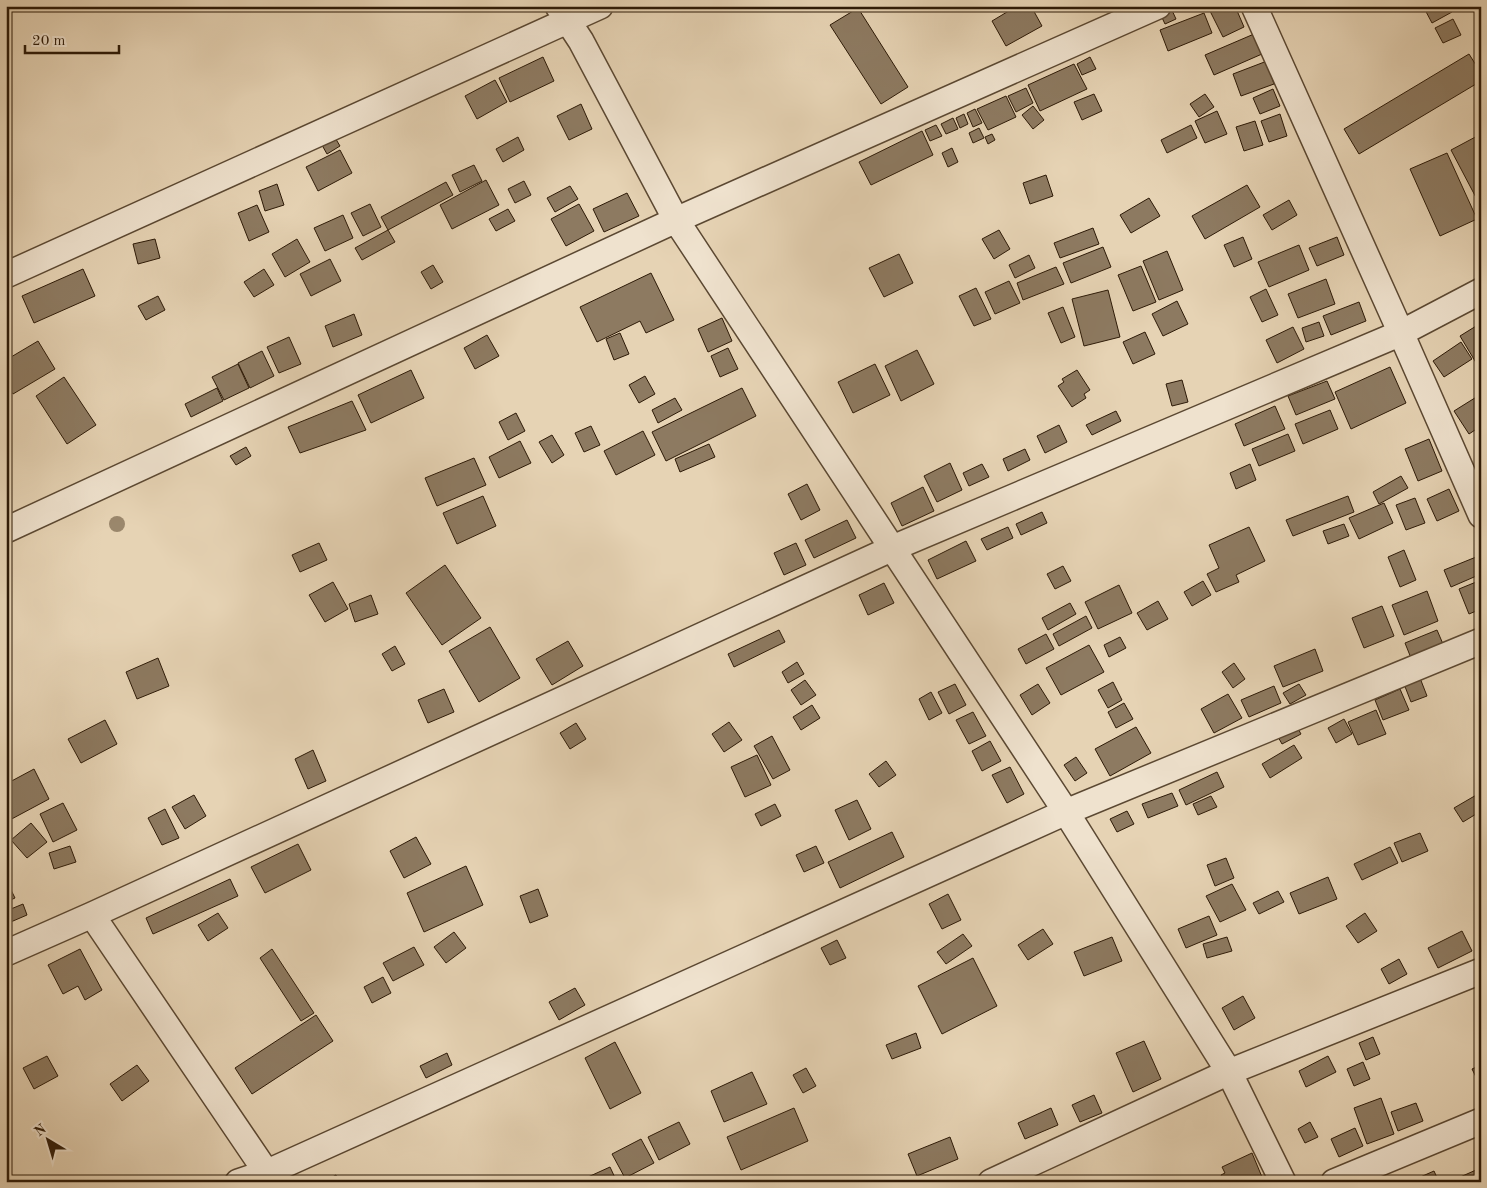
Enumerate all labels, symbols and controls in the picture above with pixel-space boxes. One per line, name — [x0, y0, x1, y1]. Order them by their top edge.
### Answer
scale bar — [25, 22, 119, 54]
text: 20 m — [32, 34, 66, 49]
north arrow — [22, 1116, 72, 1166]
text: N — [32, 1122, 49, 1139]

